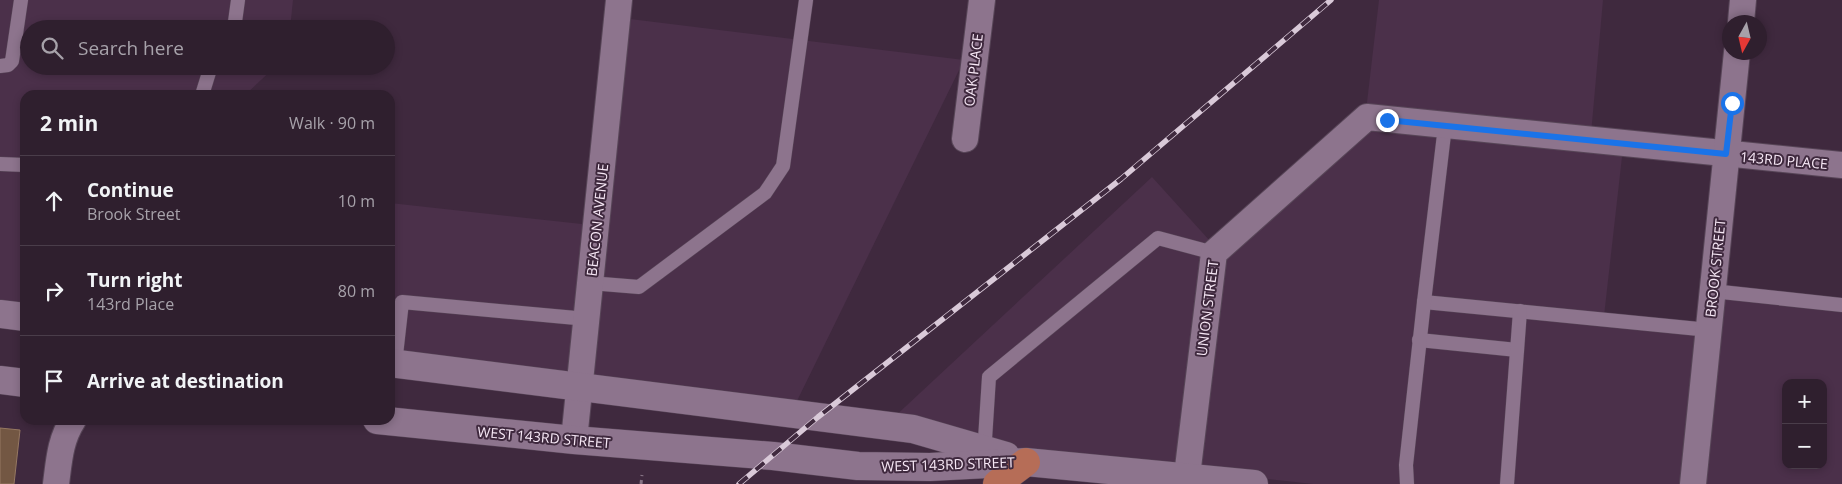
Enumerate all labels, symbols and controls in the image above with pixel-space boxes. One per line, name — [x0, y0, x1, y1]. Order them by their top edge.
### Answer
north arrow — [1722, 15, 1767, 60]
search box — [20, 20, 395, 75]
street label: OAK PLACE — [959, 33, 987, 107]
icon: search — [38, 34, 66, 62]
text: Search here — [78, 35, 184, 61]
route start — [1721, 92, 1744, 115]
text: 2 min — [40, 109, 98, 137]
route end — [1376, 109, 1399, 132]
text: Walk · 90 m — [289, 112, 375, 134]
street label: 143RD PLACE — [1740, 147, 1828, 173]
street label: BEACON AVENUE — [582, 163, 612, 277]
text: Continue — [87, 177, 174, 203]
icon: ahead — [40, 187, 68, 215]
text: 10 m — [338, 190, 375, 212]
text: Brook Street — [87, 203, 180, 225]
street label: BROOK STREET — [1700, 218, 1730, 318]
street label: UNION STREET — [1192, 258, 1222, 357]
text: Turn right — [87, 267, 182, 293]
icon: right — [40, 277, 68, 305]
text: 80 m — [338, 280, 375, 302]
text: 143rd Place — [87, 293, 174, 315]
icon: arrive — [40, 367, 68, 395]
text: Arrive at destination — [87, 368, 284, 394]
map controls — [1782, 379, 1827, 469]
button: + — [1782, 379, 1827, 424]
street label: WEST 143RD STREET — [477, 422, 612, 452]
button: − — [1782, 424, 1827, 469]
street label: WEST 143RD STREET — [881, 452, 1015, 476]

